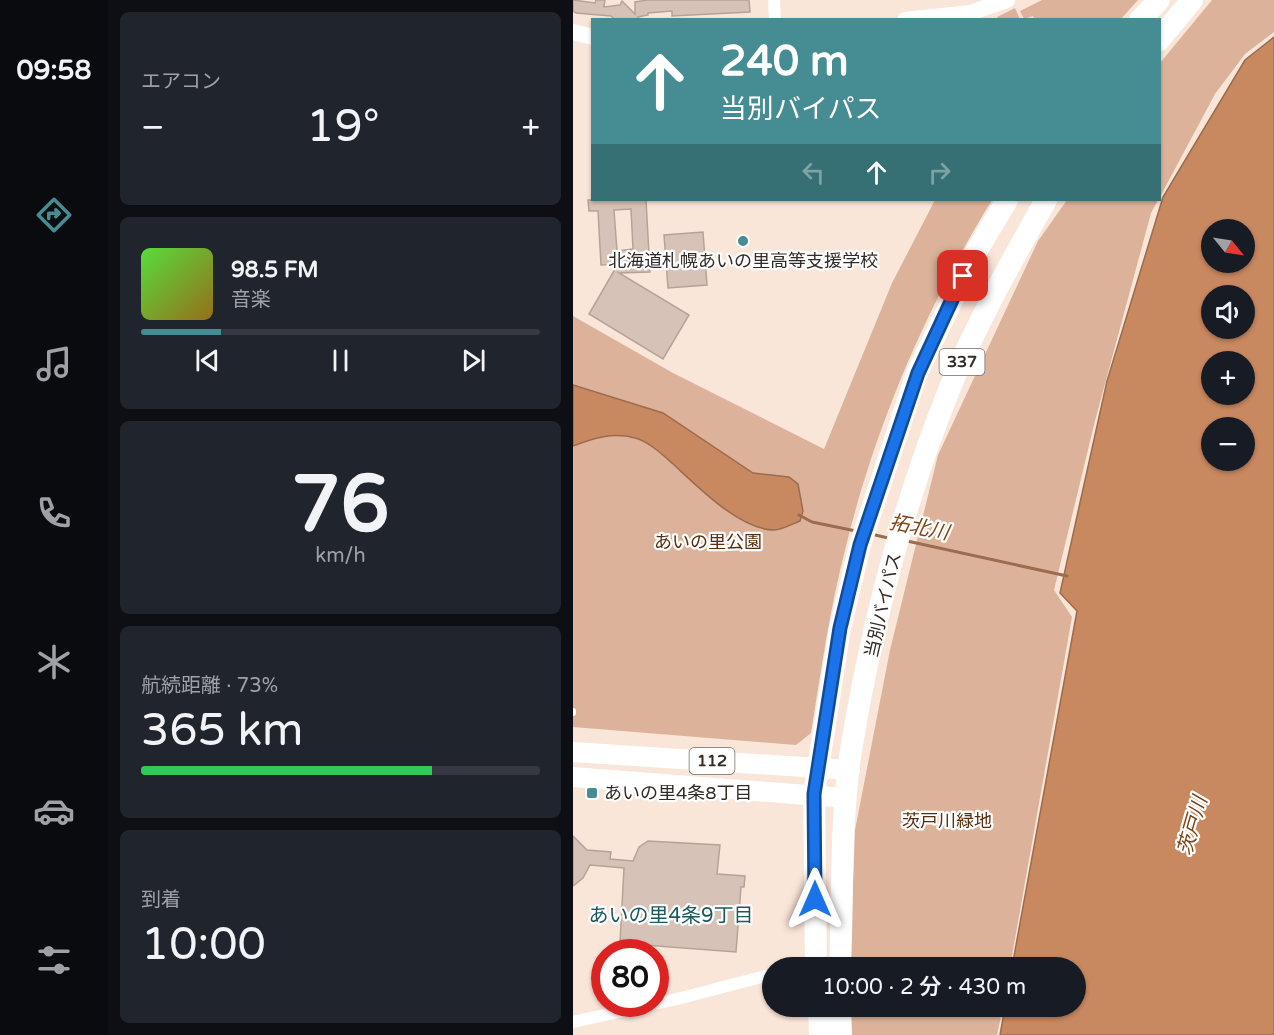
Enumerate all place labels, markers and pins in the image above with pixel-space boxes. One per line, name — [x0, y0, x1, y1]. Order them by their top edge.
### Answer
marker: 北海道札幌あいの里高等支援学校 — [736, 234, 750, 248]
place label: 北海道札幌あいの里高等支援学校 — [608, 250, 878, 272]
pin — [937, 250, 988, 301]
place label: あいの里4条8丁目 — [604, 782, 753, 804]
marker: あいの里4条8丁目 — [585, 786, 599, 800]

